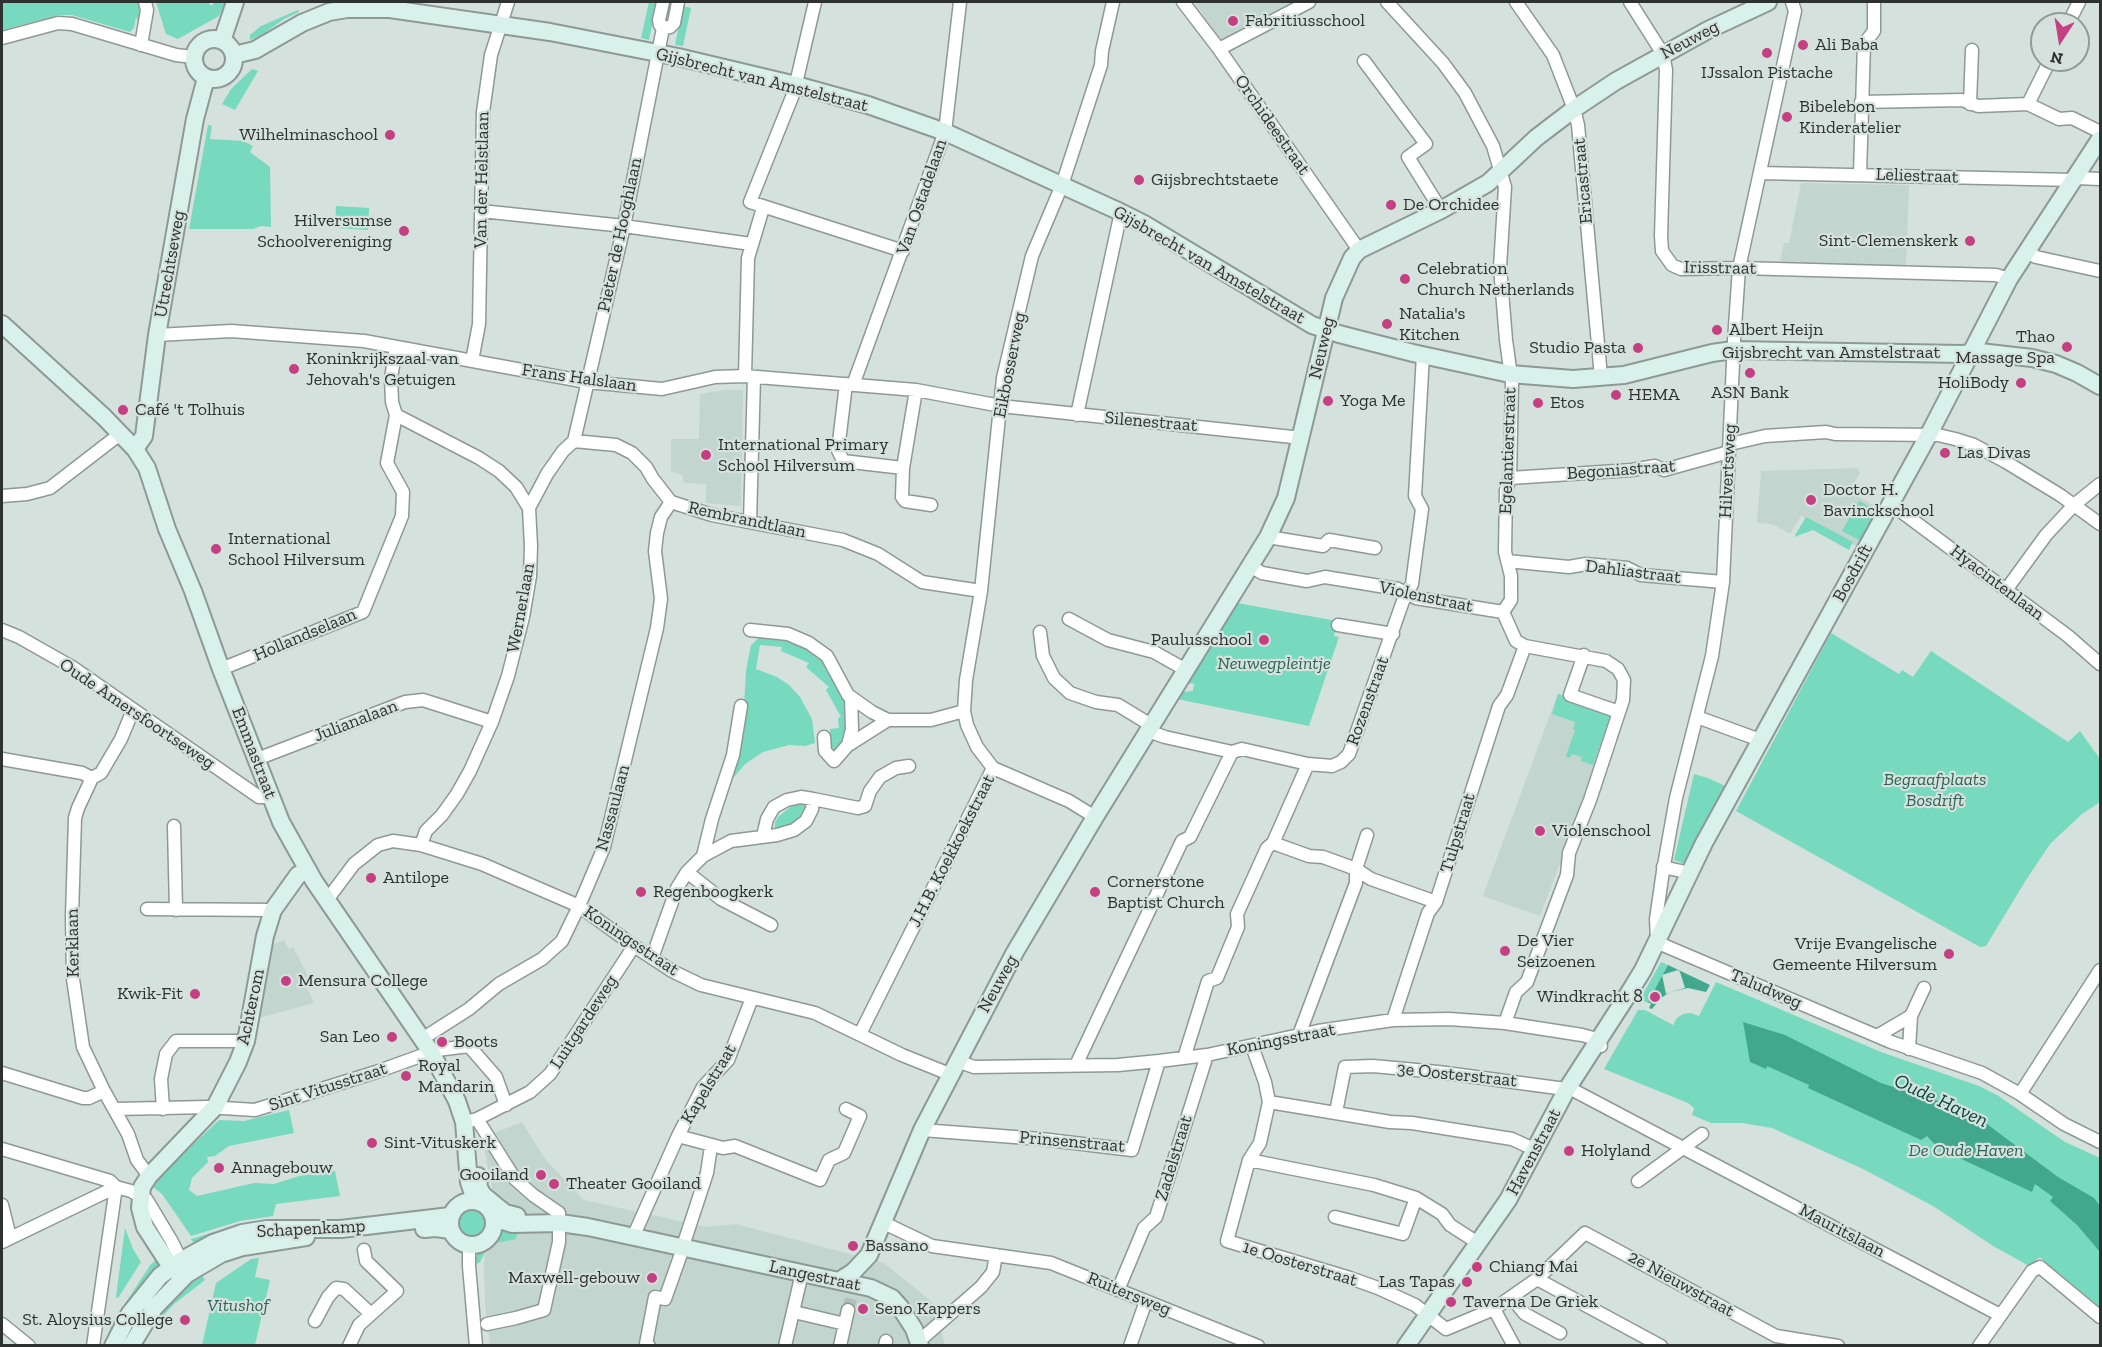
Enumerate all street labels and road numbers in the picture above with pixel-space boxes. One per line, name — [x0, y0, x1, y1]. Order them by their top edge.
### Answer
street label: Neuweg — [1657, 16, 1723, 64]
street label: Gijsbrecht van Amstelstraat — [654, 43, 870, 117]
street label: Orchideestraat — [1230, 71, 1314, 179]
street label: Van der Helstlaan — [470, 111, 494, 249]
street label: Van Ostadelaan — [892, 136, 952, 258]
street label: Ericastraat — [1568, 137, 1598, 225]
street label: Pieter de Hooghlaan — [593, 156, 647, 314]
street label: Leliestraat — [1875, 164, 1959, 188]
street label: Gijsbrecht van Amstelstraat — [1109, 201, 1309, 329]
street label: Utrechtseweg — [150, 209, 190, 319]
street label: Irisstraat — [1684, 257, 1756, 279]
street label: Eikbosserweg — [989, 310, 1031, 420]
street label: Neuweg — [1304, 315, 1340, 381]
street label: Gijsbrecht van Amstelstraat — [1722, 342, 1940, 364]
street label: Frans Halslaan — [520, 359, 638, 397]
street label: Egelantierstraat — [1495, 387, 1521, 515]
street label: Silenestraat — [1104, 407, 1198, 437]
street label: Hilvertsweg — [1715, 423, 1741, 519]
street label: Begoniastraat — [1566, 455, 1676, 485]
street label: Rembrandtlaan — [686, 497, 808, 543]
street label: Bosdrift — [1828, 540, 1878, 606]
street label: Hyacintenlaan — [1946, 541, 2048, 625]
street label: Dahliastraat — [1584, 555, 1682, 589]
street label: Wernerlaan — [502, 561, 540, 655]
street label: Violenstraat — [1377, 577, 1475, 617]
street label: Hollandselaan — [250, 604, 360, 666]
street label: Rozenstraat — [1342, 653, 1394, 749]
street label: Oude Amersfoortseweg — [55, 654, 219, 774]
street label: Julianalaan — [311, 695, 401, 747]
street label: Emmastraat — [227, 704, 281, 802]
street label: Nassaulaan — [591, 762, 635, 854]
street label: J.H.B. Koekkoekstraat — [904, 771, 1000, 931]
street label: Tulpstraat — [1436, 791, 1480, 875]
street label: Koningsstraat — [579, 901, 683, 981]
street label: Kerklaan — [62, 908, 84, 978]
street label: Neuweg — [973, 951, 1023, 1017]
street label: Taludweg — [1727, 964, 1805, 1014]
street label: Achterom — [232, 967, 270, 1047]
street label: Luitgardeweg — [546, 971, 622, 1073]
street label: Koningsstraat — [1225, 1019, 1337, 1061]
street label: Kapelstraat — [677, 1040, 741, 1128]
street label: Sint Vitusstraat — [266, 1058, 390, 1116]
street label: 3e Oosterstraat — [1396, 1058, 1518, 1092]
street label: Havenstraat — [1502, 1105, 1566, 1199]
street label: Zadelstraat — [1151, 1113, 1197, 1203]
street label: Prinsenstraat — [1018, 1127, 1126, 1157]
street label: Mauritslaan — [1795, 1199, 1889, 1263]
street label: Schapenkamp — [256, 1215, 366, 1243]
street label: 1e Oosterstraat — [1240, 1236, 1360, 1292]
street label: 2e Nieuwstraat — [1624, 1246, 1738, 1322]
street label: Langestraat — [767, 1256, 863, 1296]
street label: Ruitersweg — [1084, 1267, 1174, 1321]

